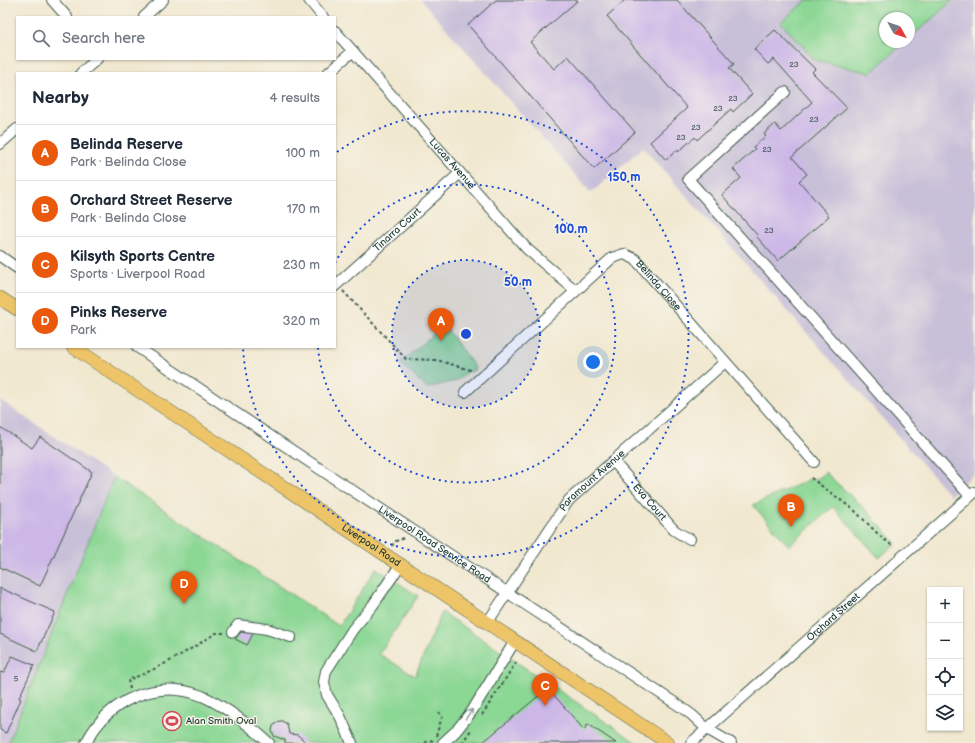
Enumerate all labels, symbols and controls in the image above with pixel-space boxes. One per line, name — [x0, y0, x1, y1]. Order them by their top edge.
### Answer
north arrow — [879, 12, 915, 48]
search box — [16, 16, 336, 60]
icon: search — [30, 27, 52, 49]
text: Search here — [62, 29, 145, 48]
house number: 23 — [789, 60, 799, 69]
text: Nearby — [32, 88, 89, 108]
text: 4 results — [270, 90, 320, 106]
house number: 23 — [728, 94, 738, 103]
house number: 23 — [713, 104, 723, 113]
house number: 23 — [809, 115, 819, 124]
house number: 23 — [691, 123, 701, 132]
house number: 23 — [676, 133, 686, 142]
text: Belinda Reserve — [70, 135, 183, 154]
street label: Lucas Avenue — [426, 136, 478, 192]
text: A — [41, 145, 49, 161]
text: 100 m — [285, 145, 320, 161]
house number: 23 — [762, 145, 772, 154]
text: Park · Belinda Close — [70, 154, 186, 170]
text: 150 m — [608, 170, 640, 185]
text: Orchard Street Reserve — [70, 191, 232, 210]
text: B — [40, 201, 50, 217]
text: 170 m — [287, 201, 320, 217]
street label: Tinarra Court — [371, 205, 424, 254]
text: Park · Belinda Close — [70, 210, 186, 226]
text: 100 m — [554, 222, 588, 237]
house number: 23 — [764, 226, 774, 235]
text: Kilsyth Sports Centre — [70, 247, 215, 266]
text: C — [40, 257, 50, 273]
text: 230 m — [283, 257, 320, 273]
street label: Belinda Close — [633, 258, 684, 313]
text: Sports · Liverpool Road — [70, 266, 205, 282]
text: 50 m — [504, 275, 532, 290]
text: Pinks Reserve — [70, 303, 167, 322]
pin: A — [428, 308, 454, 341]
text: D — [40, 313, 50, 329]
text: 320 m — [282, 313, 320, 329]
text: Park — [70, 322, 96, 338]
centre of rings — [459, 327, 473, 341]
your location — [583, 352, 603, 372]
street label: Paramount Avenue — [557, 447, 628, 514]
street label: Eva Court — [630, 481, 669, 523]
pin: B — [778, 494, 804, 527]
street label: Liverpool Road Service Road — [376, 503, 493, 586]
street label: Liverpool Road — [339, 521, 403, 569]
pin: D — [171, 571, 197, 604]
map controls — [927, 587, 963, 731]
button: + — [927, 587, 963, 623]
street label: Orchard Street — [804, 591, 862, 644]
button: − — [927, 623, 963, 659]
button: locate — [927, 659, 963, 695]
pin: C — [532, 673, 558, 706]
house number: 5 — [14, 674, 19, 683]
button: layers — [927, 695, 963, 731]
one-way arrow — [465, 709, 473, 720]
sports icon: Alan Smith Oval — [161, 710, 183, 732]
place label: Alan Smith Oval — [186, 715, 256, 727]

